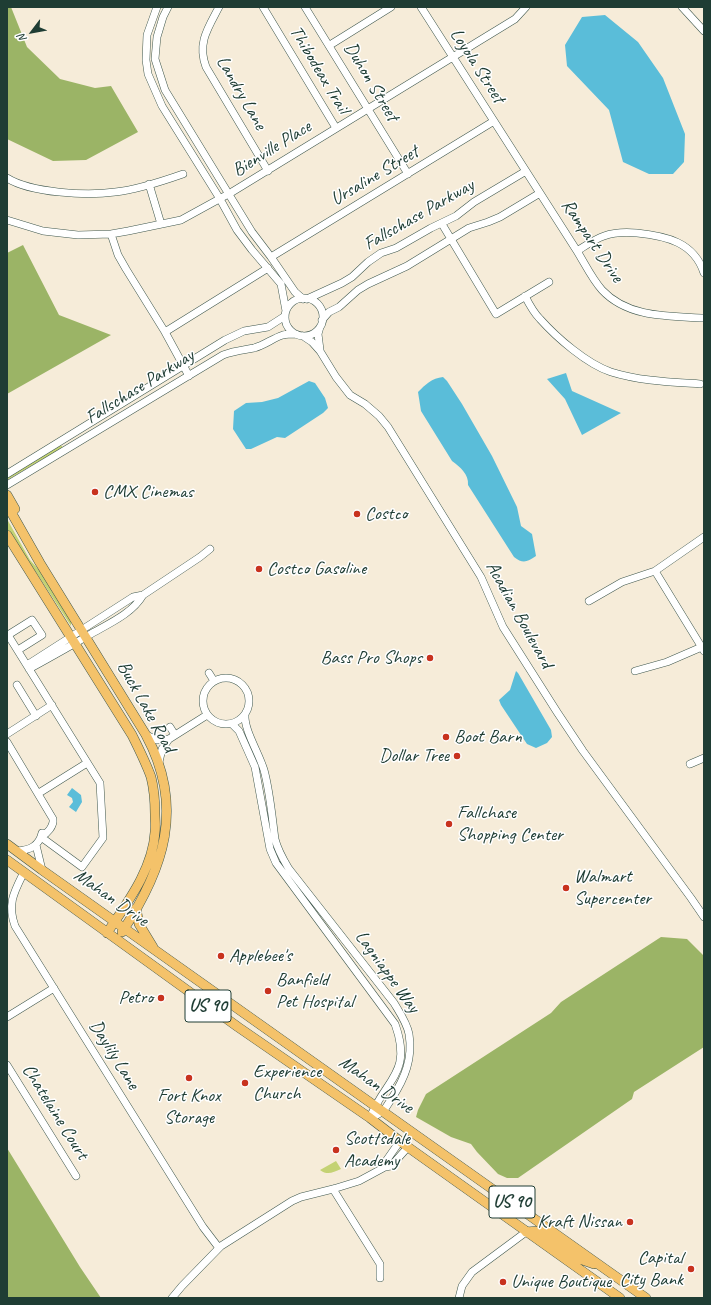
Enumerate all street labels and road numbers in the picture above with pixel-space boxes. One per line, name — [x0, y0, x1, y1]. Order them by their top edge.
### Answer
street label: Thibodeax Trail — [284, 22, 354, 118]
street label: Loyola Street — [444, 24, 510, 108]
street label: Duhon Street — [339, 38, 403, 126]
street label: Landry Lane — [211, 52, 271, 134]
street label: Bienville Place — [228, 116, 316, 182]
street label: Ursaline Street — [327, 141, 423, 211]
street label: Fallschase Parkway — [360, 174, 478, 256]
street label: Rampart Drive — [556, 195, 628, 287]
street label: Fallschase Parkway — [82, 345, 198, 429]
street label: Acadian Boulevard — [480, 558, 558, 672]
street label: Buck Lake Road — [112, 657, 180, 757]
street label: Mahan Drive — [69, 864, 153, 932]
street label: Lagniappe Way — [349, 926, 425, 1018]
road number: US 90 — [185, 990, 231, 1022]
street label: Daylily Lane — [84, 1016, 144, 1094]
street label: Mahan Drive — [334, 1051, 418, 1119]
street label: Chatelaine Court — [17, 1060, 93, 1164]
road number: US 90 — [489, 1186, 535, 1218]

